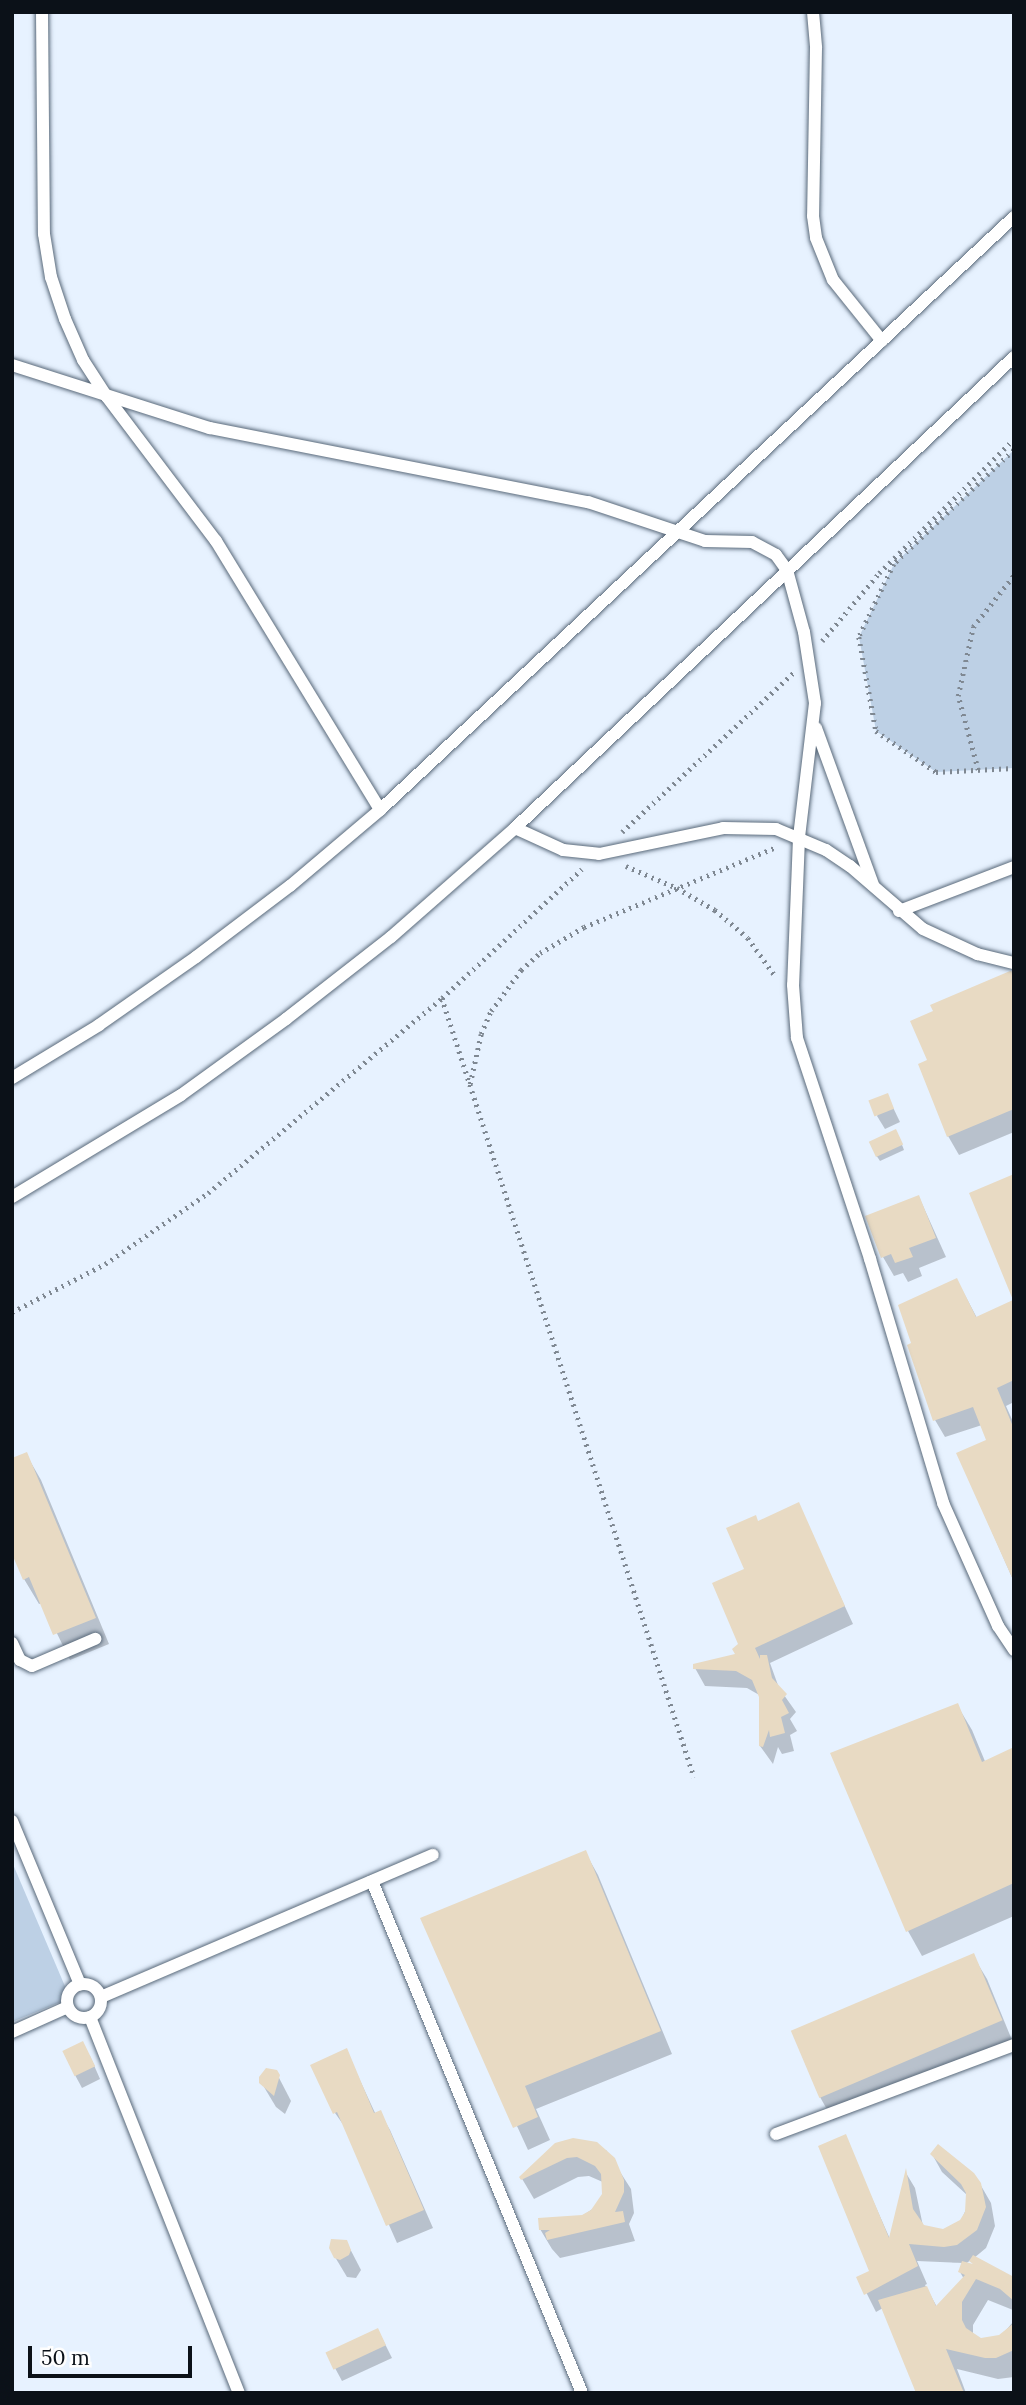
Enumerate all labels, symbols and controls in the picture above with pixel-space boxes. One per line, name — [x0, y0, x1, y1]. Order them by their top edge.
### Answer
scale bar — [32, 2332, 196, 2376]
text: 50 m — [41, 2344, 90, 2371]

